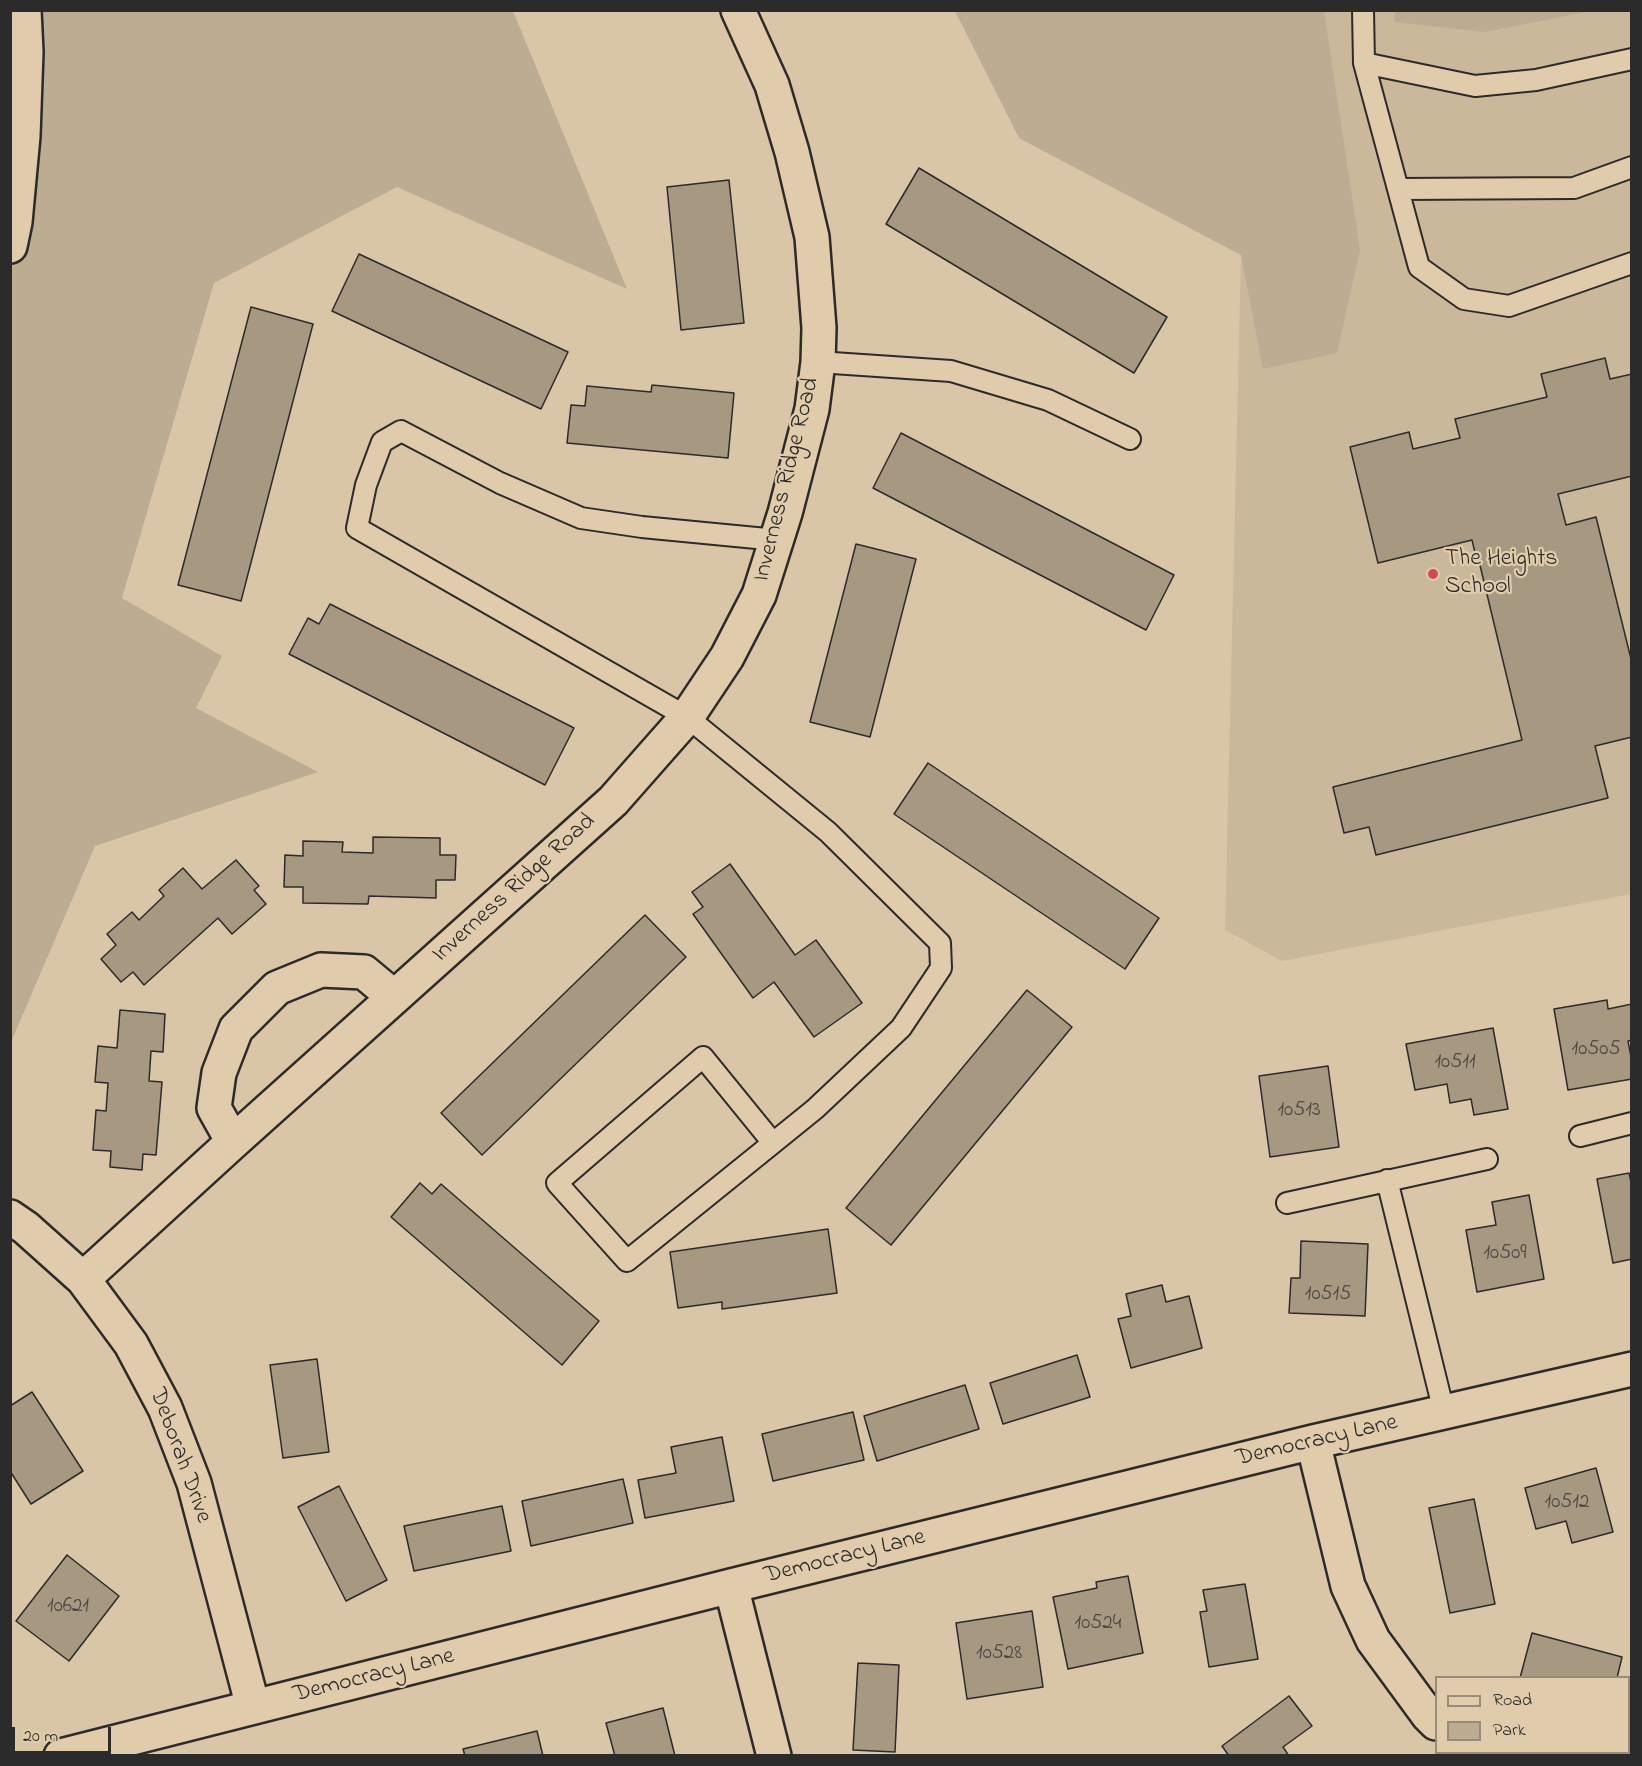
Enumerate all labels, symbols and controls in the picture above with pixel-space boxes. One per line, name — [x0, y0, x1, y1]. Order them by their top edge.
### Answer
street label: Inverness Ridge Road — [749, 375, 827, 585]
place label: The Heights School — [1445, 546, 1557, 602]
marker: The Heights School — [1426, 567, 1440, 581]
street label: Inverness Ridge Road — [428, 808, 602, 970]
house number: 10505 — [1572, 1038, 1620, 1064]
house number: 10511 — [1434, 1051, 1476, 1077]
house number: 10513 — [1277, 1099, 1321, 1125]
house number: 10509 — [1483, 1242, 1527, 1268]
house number: 10515 — [1305, 1283, 1351, 1309]
street label: Deborah Drive — [141, 1385, 217, 1527]
street label: Democracy Lane — [1233, 1409, 1401, 1475]
house number: 10512 — [1545, 1491, 1589, 1517]
street label: Democracy Lane — [761, 1524, 929, 1592]
house number: 10621 — [47, 1595, 89, 1621]
house number: 10524 — [1075, 1612, 1121, 1638]
house number: 10528 — [976, 1642, 1022, 1668]
street label: Democracy Lane — [290, 1643, 458, 1711]
legend — [1435, 1676, 1630, 1754]
text: Road — [1493, 1688, 1532, 1714]
scale bar — [15, 1715, 114, 1753]
text: Park — [1493, 1718, 1526, 1744]
text: 20 m — [23, 1724, 58, 1750]

